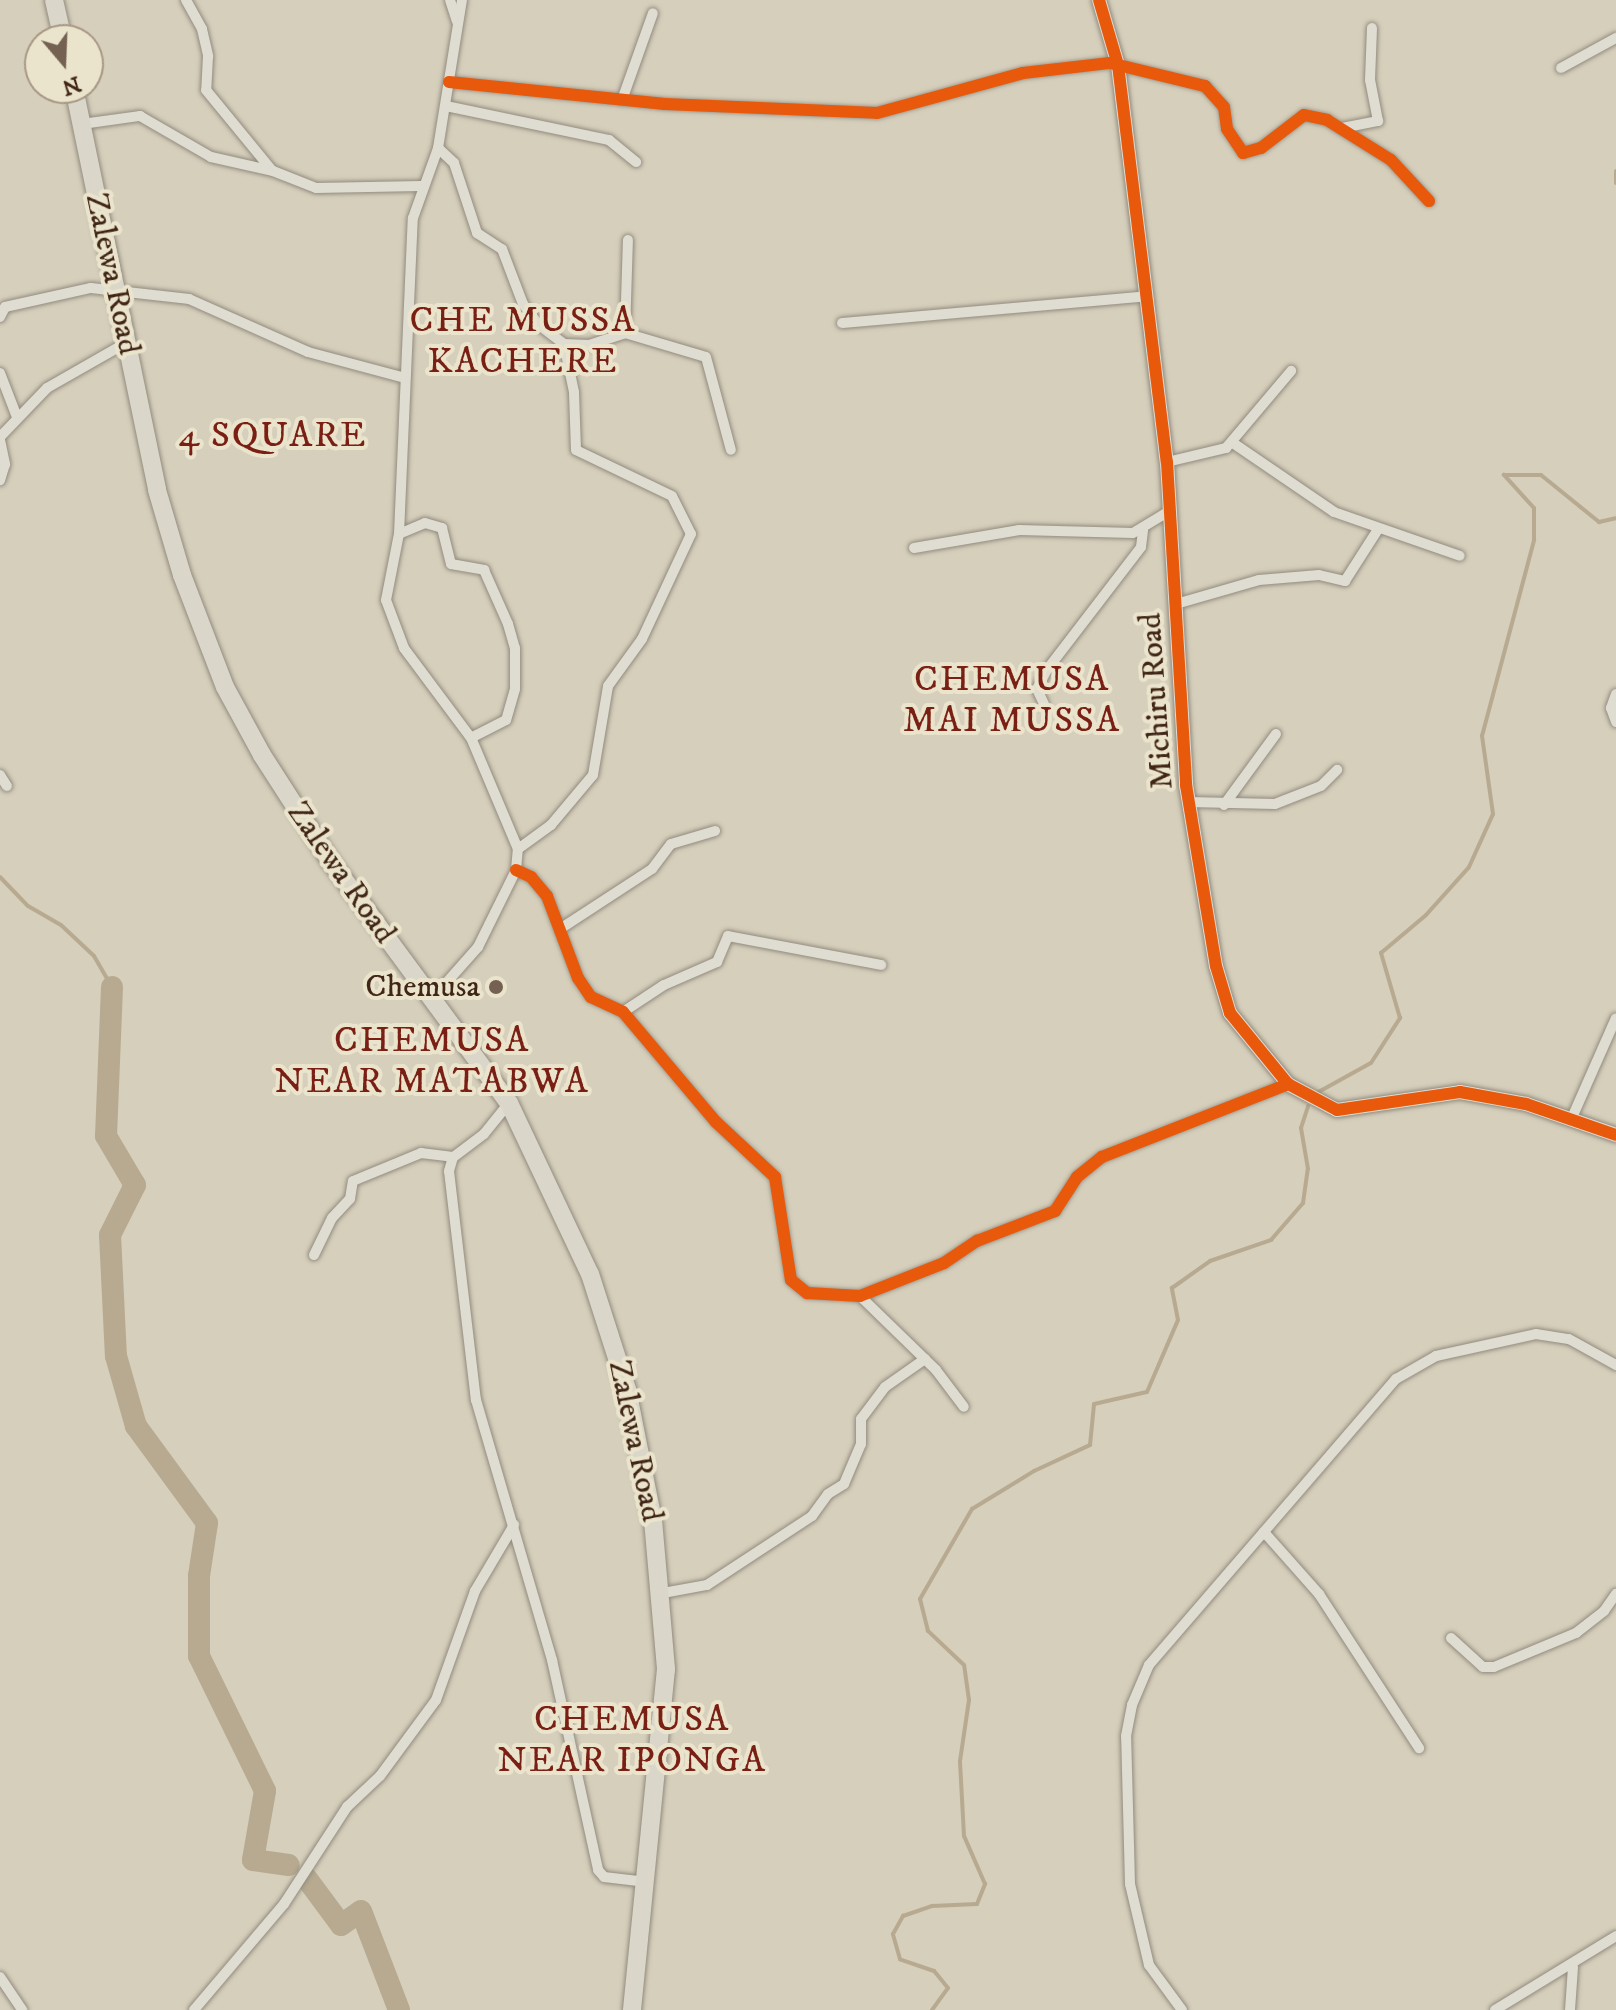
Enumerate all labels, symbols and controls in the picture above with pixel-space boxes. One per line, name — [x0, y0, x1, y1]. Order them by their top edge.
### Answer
north arrow — [24, 24, 104, 104]
text: N — [58, 70, 84, 101]
street label: Zalewa Road — [76, 190, 148, 358]
district label: CHE MUSSA KACHERE — [410, 298, 636, 383]
district label: 4 SQUARE — [178, 414, 368, 458]
street label: Michiru Road — [1132, 611, 1182, 791]
district label: CHEMUSA MAI MUSSA — [903, 657, 1121, 742]
street label: Zalewa Road — [278, 795, 404, 951]
place label: Chemusa — [365, 968, 480, 1006]
marker: Chemusa — [487, 978, 505, 996]
district label: CHEMUSA NEAR MATABWA — [274, 1018, 590, 1103]
street label: Zalewa Road — [599, 1357, 671, 1525]
district label: CHEMUSA NEAR IPONGA — [497, 1697, 767, 1782]

